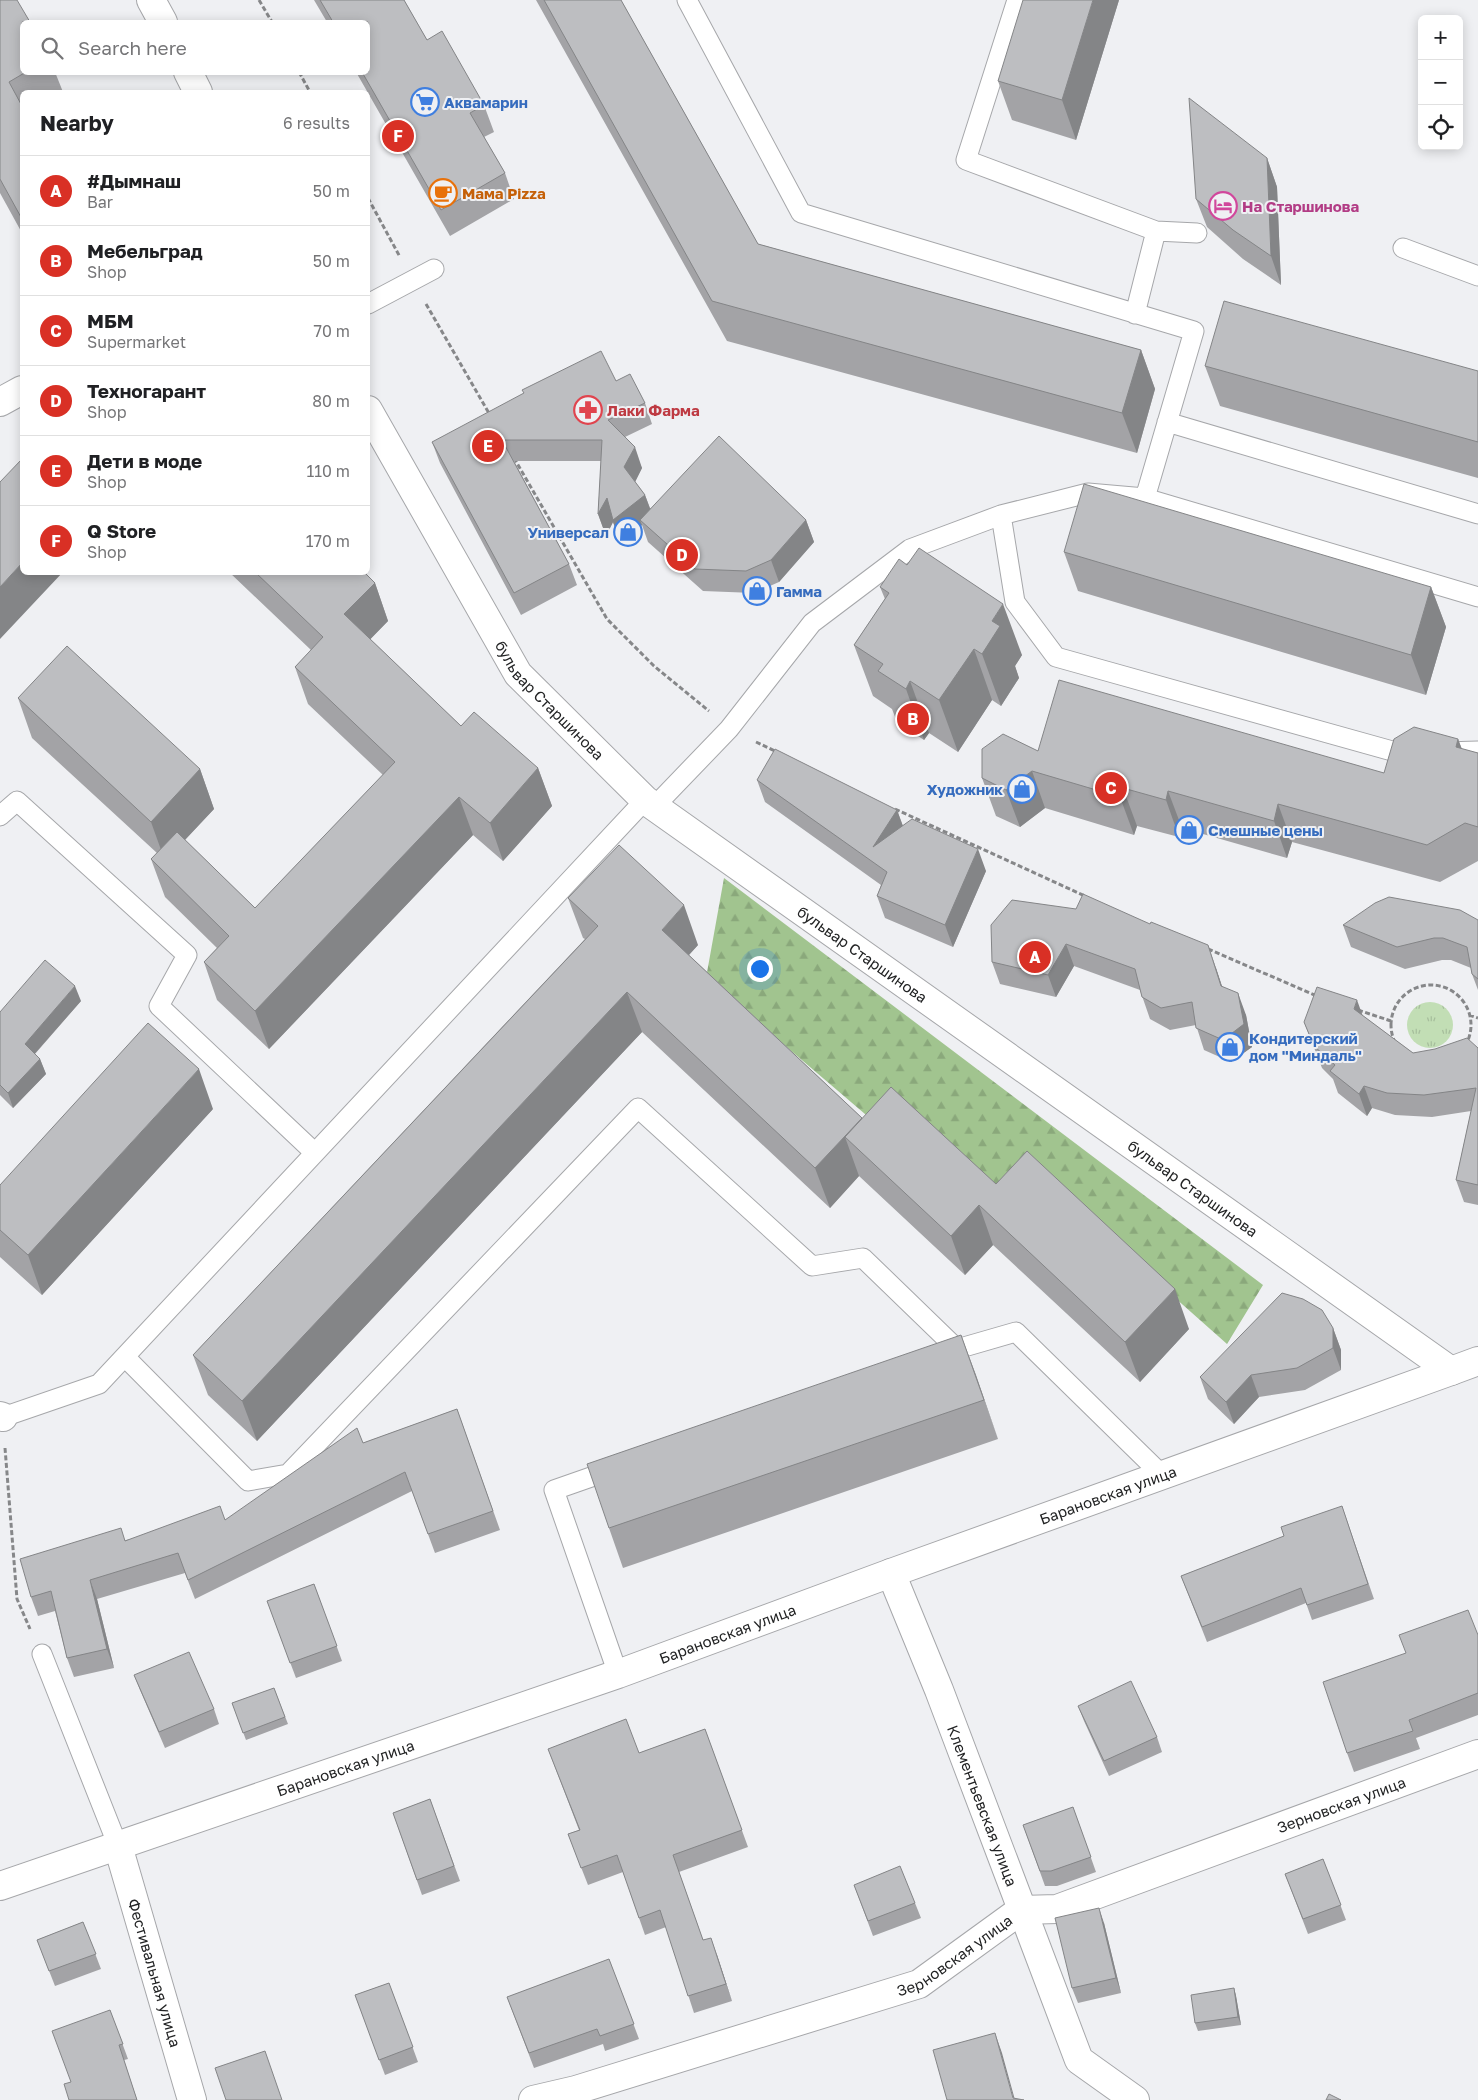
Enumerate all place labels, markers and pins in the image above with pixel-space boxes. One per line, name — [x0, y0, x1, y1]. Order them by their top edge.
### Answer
supermarket icon: Аквамарин — [410, 87, 440, 117]
place label: Аквамарин — [444, 93, 528, 111]
pin: F — [382, 117, 414, 155]
cafe icon: Мама Pizza — [428, 178, 458, 208]
place label: Мама Pizza — [462, 184, 546, 202]
hotel icon: На Старшинова — [1208, 191, 1238, 221]
place label: На Старшинова — [1242, 197, 1359, 215]
pharmacy icon: Лаки Фарма — [573, 395, 603, 425]
place label: Лаки Фарма — [607, 401, 700, 419]
pin: E — [472, 427, 504, 465]
shop icon: Универсал — [613, 517, 643, 547]
place label: Универсал — [528, 523, 609, 541]
pin: D — [666, 536, 698, 574]
shop icon: Гамма — [742, 576, 772, 606]
place label: Гамма — [776, 582, 822, 600]
pin: B — [897, 700, 929, 738]
pin: C — [1095, 769, 1127, 807]
shop icon: Художник — [1007, 774, 1037, 804]
place label: Художник — [927, 780, 1003, 798]
shop icon: Смешные цены — [1174, 815, 1204, 845]
place label: Смешные цены — [1208, 821, 1323, 839]
pin: A — [1019, 938, 1051, 976]
place label: Кондитерский дом "Миндаль" — [1249, 1029, 1362, 1064]
shop icon: Кондитерский дом "Миндаль" — [1215, 1032, 1245, 1062]

